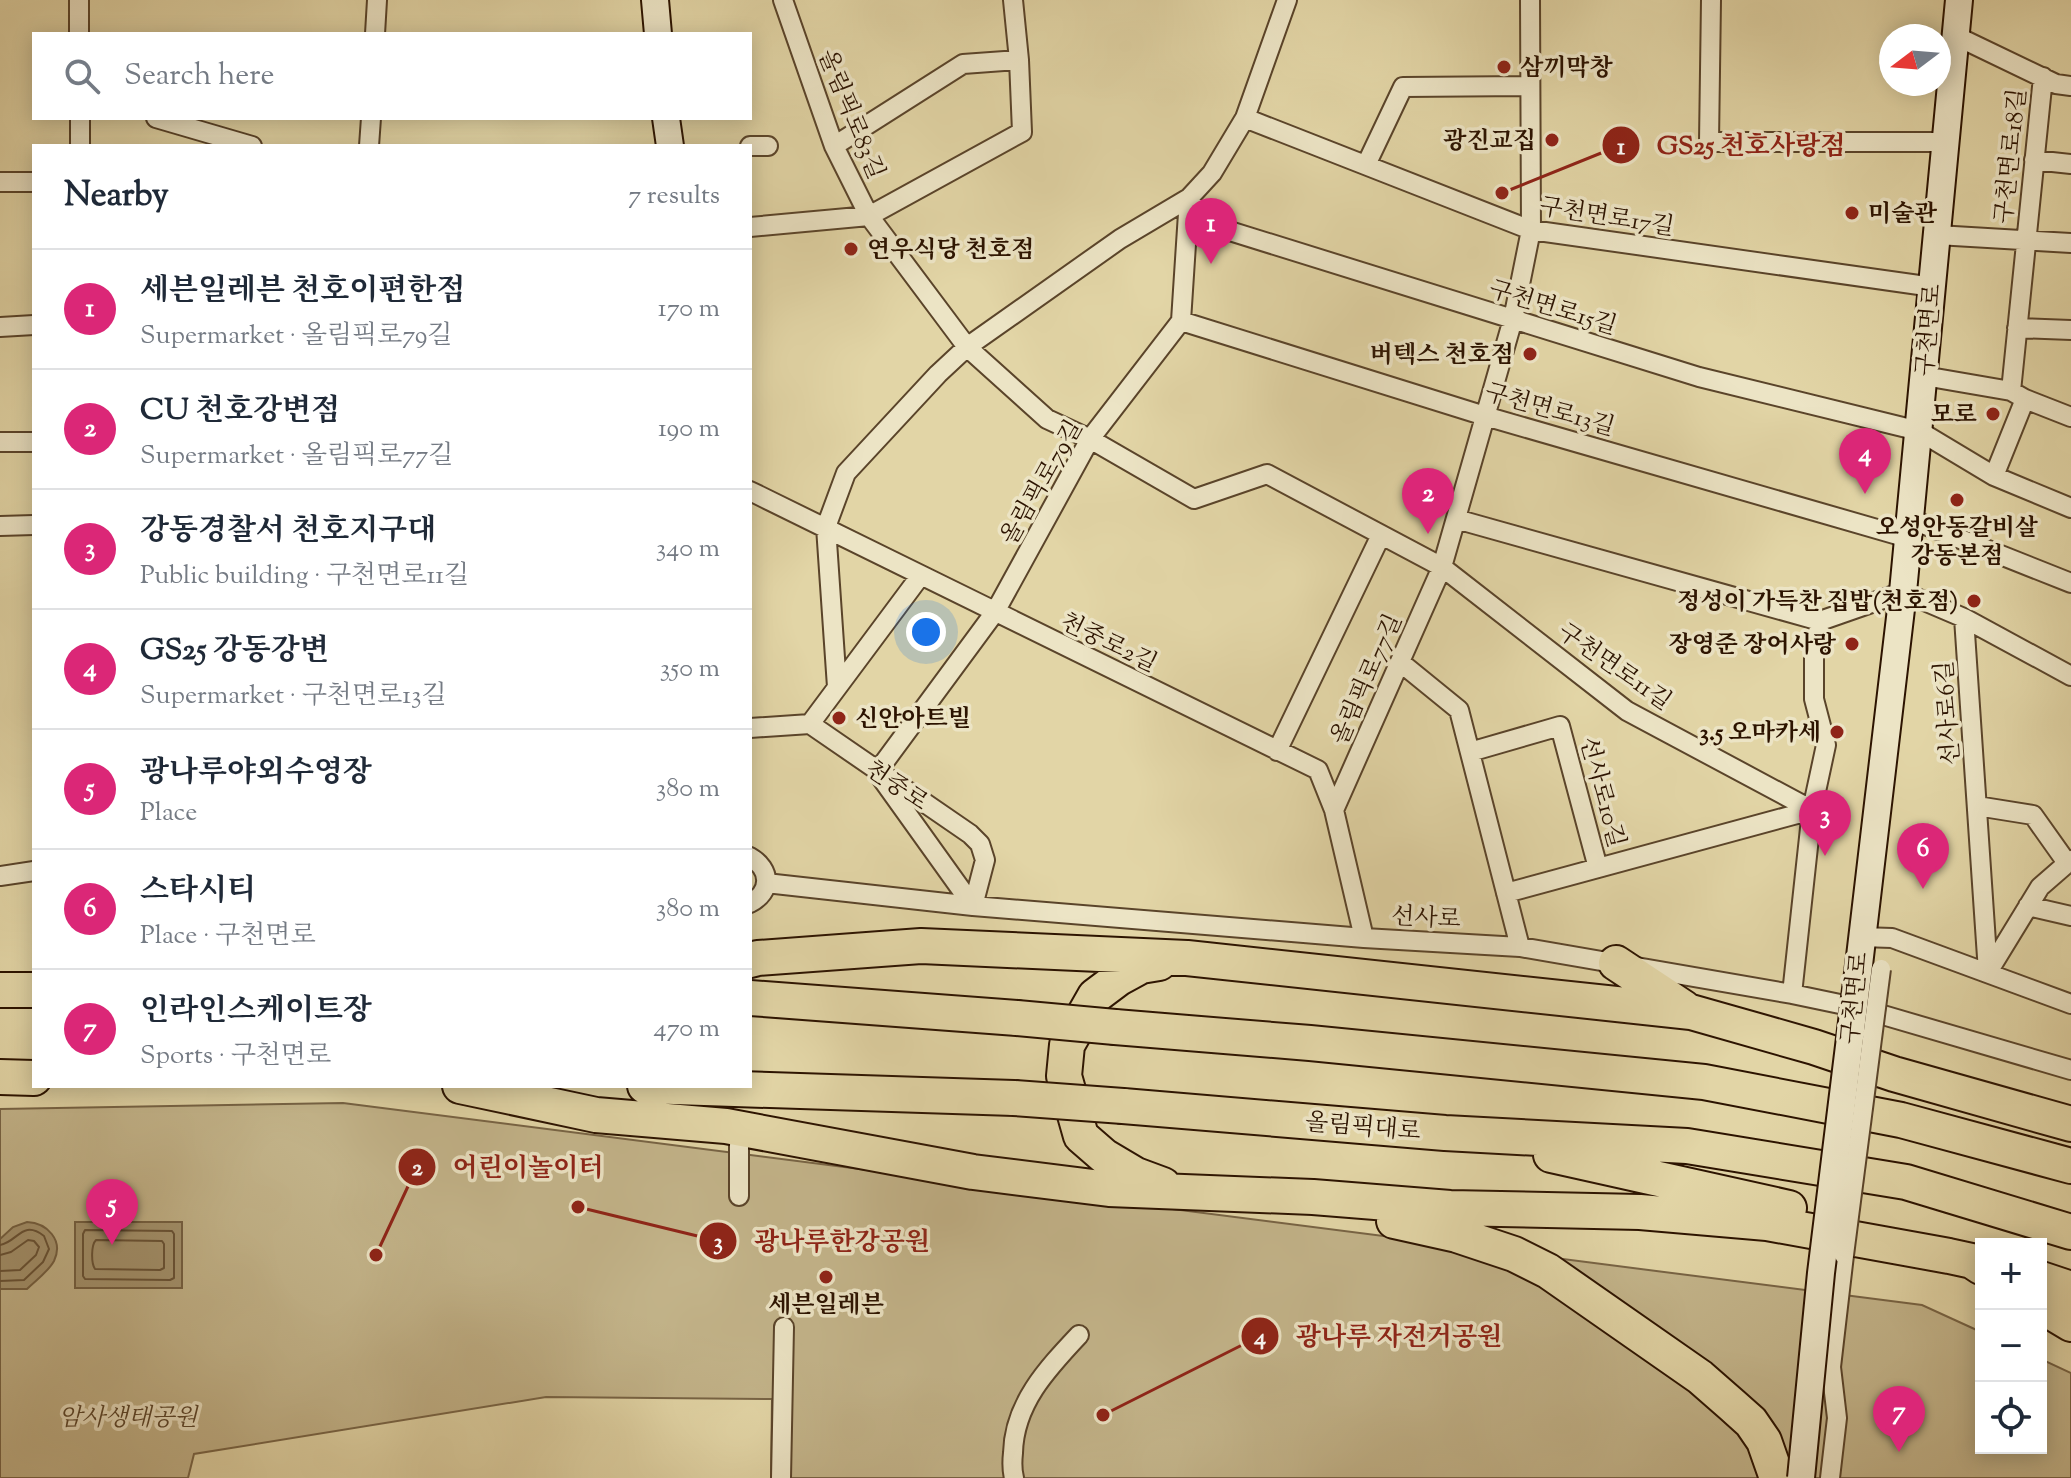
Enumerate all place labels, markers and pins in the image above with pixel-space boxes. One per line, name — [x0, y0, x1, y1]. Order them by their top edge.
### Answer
place label: 삼끼막창 — [1520, 52, 1614, 86]
marker: 삼끼막창 — [1495, 58, 1513, 76]
callout: GS25 천호사랑점 — [1601, 120, 1862, 170]
place label: 광진교집 — [1443, 125, 1536, 159]
marker: 광진교집 — [1543, 131, 1561, 149]
pin: 1 — [1185, 198, 1237, 264]
place label: 미술관 — [1868, 198, 1938, 232]
marker: 미술관 — [1843, 204, 1861, 222]
place label: 연우식당 천호점 — [867, 234, 1034, 268]
marker: 연우식당 천호점 — [842, 240, 860, 258]
place label: 버텍스 천호점 — [1370, 339, 1514, 373]
marker: 버텍스 천호점 — [1521, 345, 1539, 363]
place label: 모로 — [1931, 399, 1977, 433]
marker: 모로 — [1984, 405, 2002, 423]
pin: 4 — [1839, 428, 1891, 494]
pin: 2 — [1402, 468, 1454, 534]
marker: 오성안동갈비살 강동본점 — [1948, 491, 1966, 509]
place label: 오성안동갈비살 강동본점 — [1876, 512, 2038, 574]
place label: 정성이 가득찬 집밥(천호점) — [1677, 586, 1958, 620]
marker: 정성이 가득찬 집밥(천호점) — [1965, 592, 1983, 610]
place label: 장영준 장어사랑 — [1669, 629, 1837, 663]
marker: 장영준 장어사랑 — [1843, 635, 1861, 653]
place label: 신안아트빌 — [855, 703, 971, 737]
marker: 신안아트빌 — [830, 709, 848, 727]
place label: 3.5 오마카세 — [1699, 717, 1821, 751]
marker: 3.5 오마카세 — [1828, 723, 1846, 741]
pin: 3 — [1799, 790, 1851, 856]
pin: 6 — [1897, 823, 1949, 889]
callout: 어린이놀이터 — [397, 1142, 620, 1192]
pin: 5 — [86, 1179, 138, 1245]
callout: 광나루한강공원 — [698, 1216, 945, 1266]
marker: 세븐일레븐 — [817, 1268, 835, 1286]
place label: 세븐일레븐 — [768, 1289, 884, 1323]
callout: 광나루 자전거공원 — [1240, 1311, 1518, 1361]
pin: 7 — [1873, 1386, 1925, 1452]

